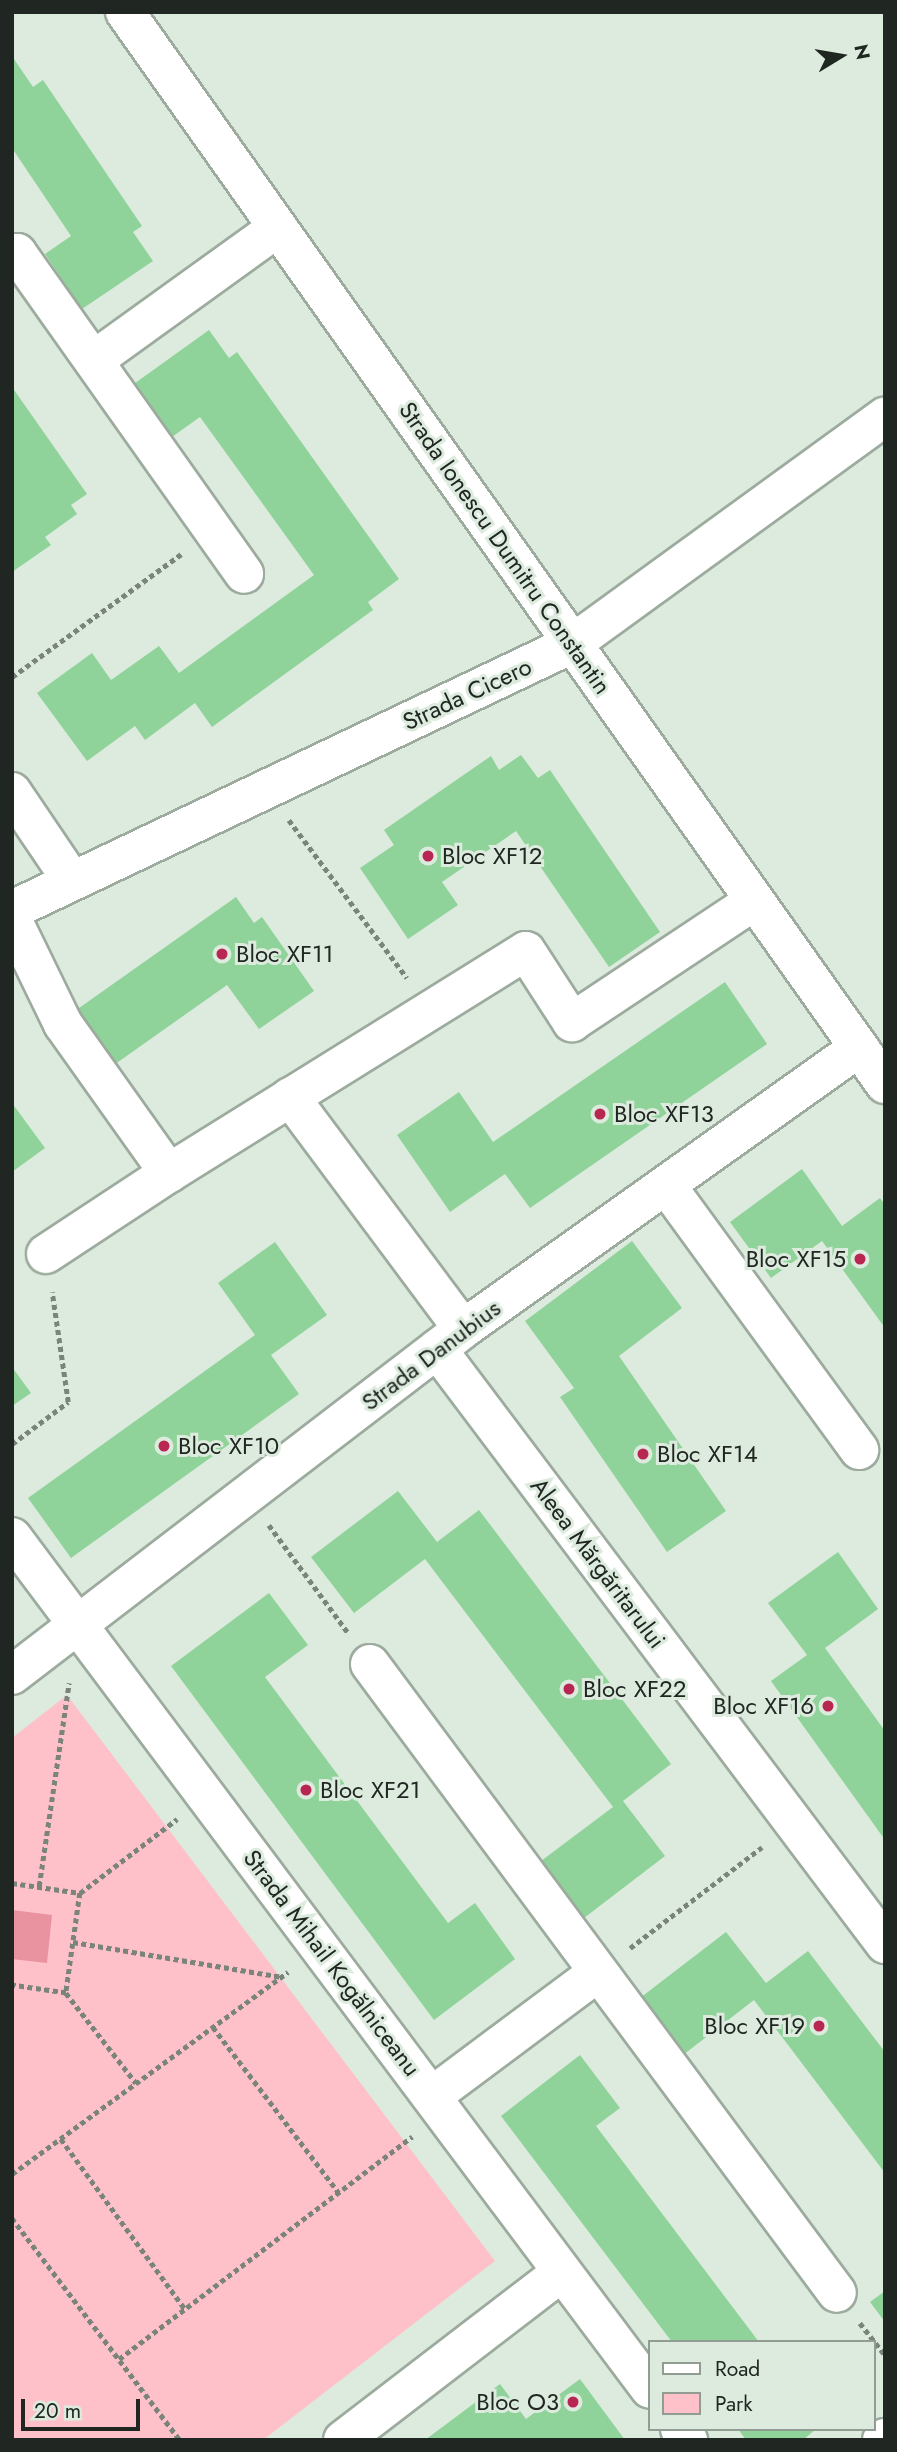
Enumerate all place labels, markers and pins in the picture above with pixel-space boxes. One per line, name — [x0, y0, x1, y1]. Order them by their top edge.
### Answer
place label: Bloc XF12 — [442, 842, 542, 870]
marker: Bloc XF12 — [420, 848, 436, 864]
place label: Bloc XF11 — [236, 940, 334, 968]
marker: Bloc XF11 — [214, 946, 230, 962]
place label: Bloc XF13 — [614, 1100, 714, 1128]
marker: Bloc XF13 — [592, 1106, 608, 1122]
place label: Bloc XF15 — [746, 1245, 846, 1273]
marker: Bloc XF15 — [852, 1251, 868, 1267]
place label: Bloc XF10 — [178, 1432, 279, 1460]
marker: Bloc XF10 — [156, 1438, 172, 1454]
place label: Bloc XF14 — [657, 1440, 758, 1468]
marker: Bloc XF14 — [635, 1446, 651, 1462]
place label: Bloc XF22 — [583, 1675, 686, 1703]
marker: Bloc XF22 — [561, 1681, 577, 1697]
place label: Bloc XF16 — [713, 1692, 814, 1720]
marker: Bloc XF16 — [820, 1698, 836, 1714]
place label: Bloc XF21 — [320, 1776, 420, 1804]
marker: Bloc XF21 — [298, 1782, 314, 1798]
place label: Bloc XF19 — [704, 2012, 805, 2040]
marker: Bloc XF19 — [811, 2018, 827, 2034]
place label: Bloc O3 — [476, 2388, 559, 2416]
marker: Bloc O3 — [565, 2394, 581, 2410]

